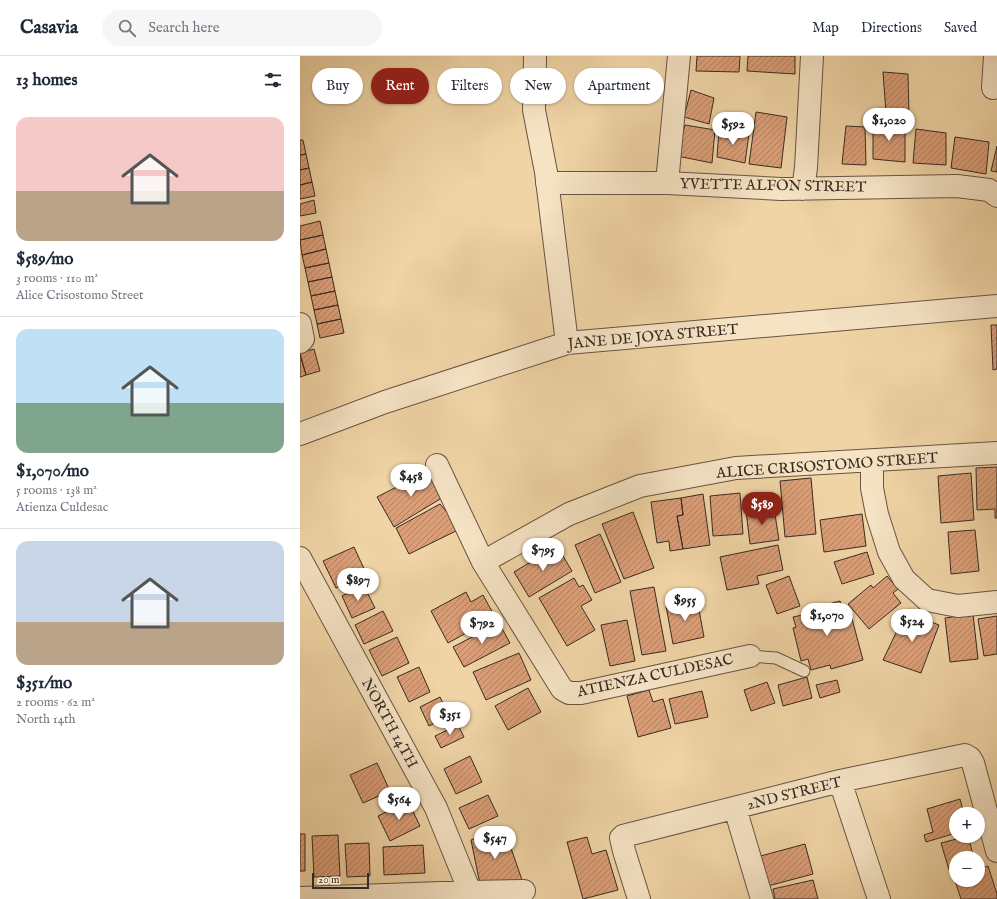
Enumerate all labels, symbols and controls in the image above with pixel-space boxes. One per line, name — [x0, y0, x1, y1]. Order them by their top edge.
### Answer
search box — [102, 10, 382, 46]
text: Casavia — [20, 16, 78, 40]
icon: search — [116, 17, 138, 39]
text: Search here — [148, 18, 220, 37]
text: Map — [812, 19, 839, 37]
text: Directions — [861, 19, 922, 37]
text: Saved — [944, 19, 977, 37]
chip: Buy — [312, 68, 363, 104]
chip: Rent — [371, 68, 429, 104]
chip: Filters — [437, 68, 502, 104]
chip: New — [510, 68, 566, 104]
chip: Apartment — [574, 68, 664, 104]
icon: filters — [262, 69, 284, 91]
text: 13 homes — [16, 70, 77, 91]
pin: $1,020 — [856, 108, 922, 142]
pin: $592 — [709, 112, 757, 146]
text: $1,020 — [872, 112, 906, 129]
text: $592 — [721, 116, 745, 133]
icon: home — [114, 143, 186, 215]
street label: YVETTE ALFON STREET — [680, 174, 866, 197]
text: $589/mo — [16, 249, 74, 270]
text: 3 rooms · 110 m² — [16, 270, 98, 287]
text: Alice Crisostomo Street — [16, 287, 143, 304]
street label: JANE DE JOYA STREET — [565, 320, 739, 354]
icon: home — [114, 355, 186, 427]
street label: ALICE CRISOSTOMO STREET — [714, 448, 939, 483]
text: $1,070/mo — [16, 461, 89, 482]
pin: $458 — [387, 464, 435, 498]
text: $458 — [399, 468, 423, 485]
text: 5 rooms · 138 m² — [16, 482, 97, 499]
pin: $589 — [738, 492, 786, 526]
text: $589 — [751, 496, 773, 513]
text: Atienza Culdesac — [16, 499, 108, 516]
pin: $795 — [519, 538, 567, 572]
text: $795 — [531, 542, 555, 559]
icon: home — [114, 567, 186, 639]
pin: $897 — [334, 568, 382, 602]
text: $897 — [346, 572, 370, 589]
pin: $955 — [661, 588, 709, 622]
text: $955 — [674, 592, 696, 609]
pin: $1,070 — [794, 603, 860, 637]
text: $1,070 — [810, 607, 844, 624]
pin: $524 — [888, 609, 936, 643]
pin: $792 — [458, 611, 506, 645]
text: $524 — [900, 613, 924, 630]
text: $792 — [469, 615, 495, 632]
street label: ATIENZA CULDESAC — [574, 650, 735, 702]
text: $351/mo — [16, 673, 72, 694]
street label: NORTH 14TH — [357, 675, 422, 772]
text: 2 rooms · 62 m² — [16, 694, 95, 711]
pin: $351 — [426, 702, 474, 736]
text: $351 — [439, 706, 461, 723]
text: North 14th — [16, 711, 75, 728]
street label: 2ND STREET — [745, 773, 844, 814]
pin: $564 — [375, 787, 423, 821]
text: $564 — [387, 791, 411, 808]
map controls — [949, 807, 985, 887]
button: + — [949, 807, 985, 843]
pin: $547 — [471, 826, 519, 860]
text: $547 — [483, 830, 507, 847]
button: − — [949, 851, 985, 887]
scale bar — [312, 871, 369, 890]
text: 20 m — [318, 873, 339, 887]

